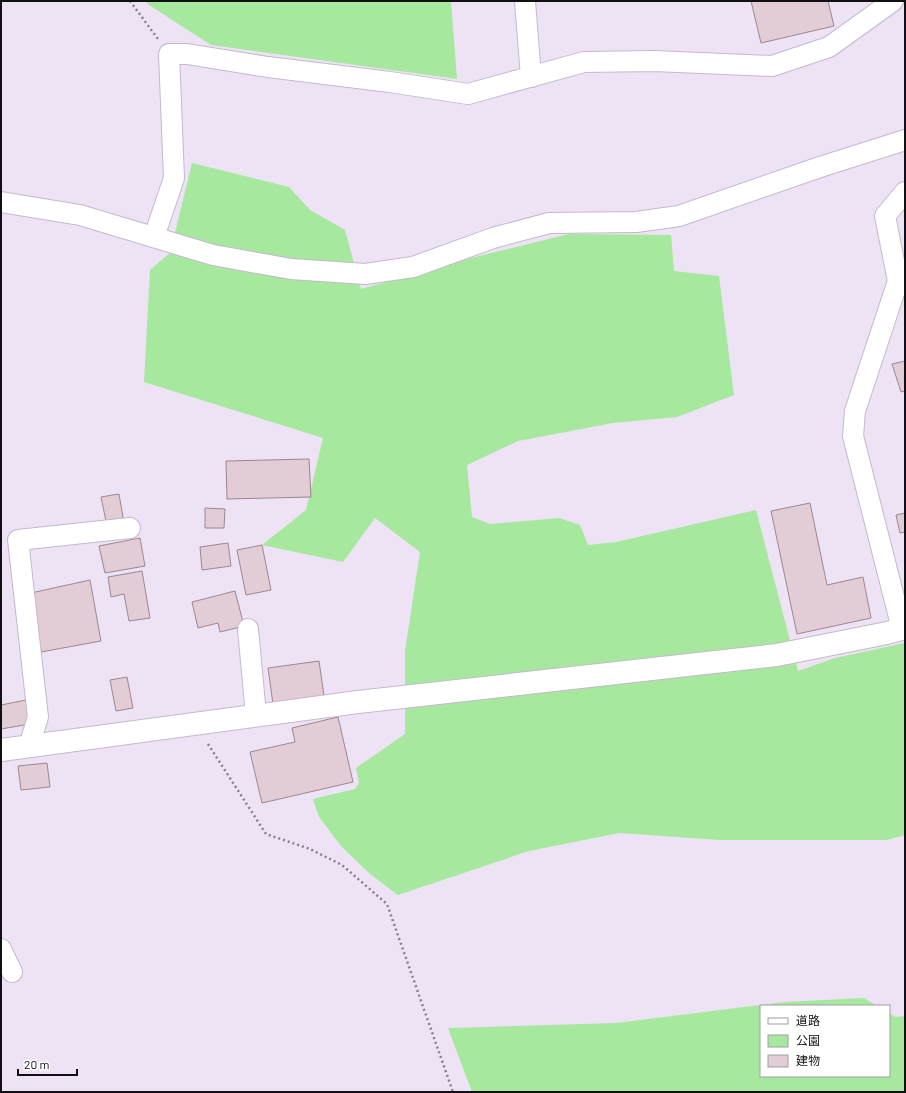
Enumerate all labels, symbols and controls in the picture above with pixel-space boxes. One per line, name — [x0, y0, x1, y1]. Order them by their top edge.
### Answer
legend — [760, 1005, 890, 1077]
text: 道路 — [796, 1013, 820, 1027]
text: 公園 — [796, 1033, 820, 1047]
scale bar — [18, 1051, 77, 1077]
text: 建物 — [796, 1053, 820, 1067]
text: 20 m — [24, 1057, 50, 1071]

